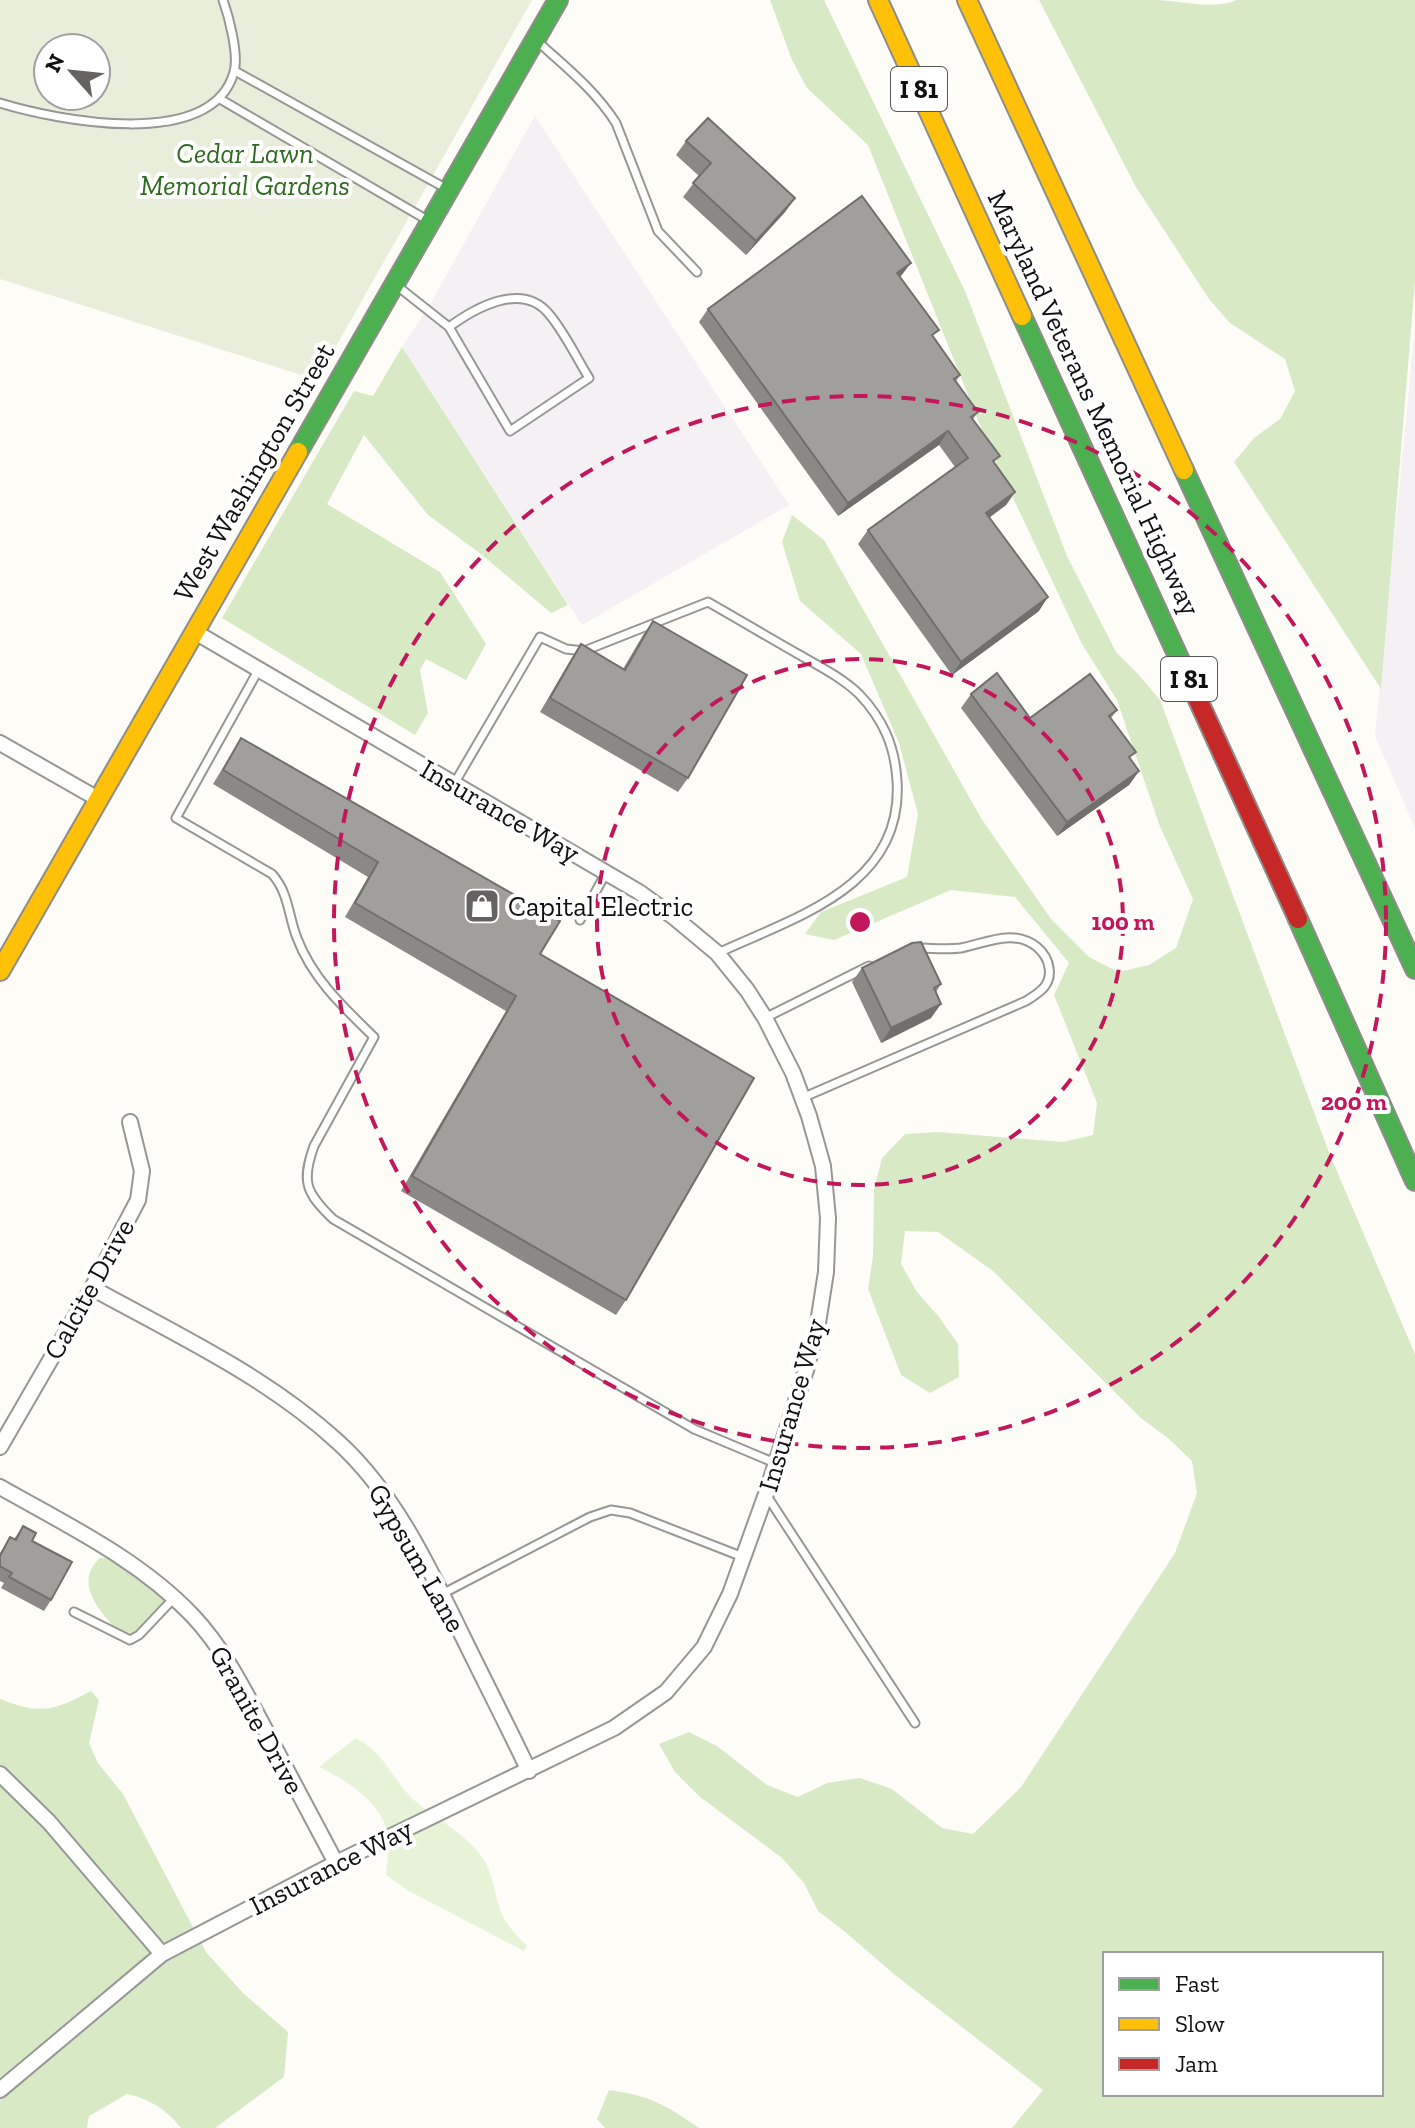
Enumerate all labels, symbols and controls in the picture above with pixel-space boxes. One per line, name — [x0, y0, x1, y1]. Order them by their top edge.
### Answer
north arrow — [32, 32, 112, 112]
text: N — [39, 49, 71, 77]
road number: I 81 — [891, 67, 947, 111]
park label: Cedar Lawn Memorial Gardens — [140, 137, 350, 202]
street label: Maryland Veterans Memorial Highway — [981, 185, 1208, 621]
street label: West Washington Street — [167, 337, 342, 607]
road number: I 81 — [1161, 657, 1217, 701]
street label: Insurance Way — [415, 752, 586, 870]
shop icon: Capital Electric — [463, 887, 501, 925]
place label: Capital Electric — [508, 890, 694, 923]
text: 100 m — [1092, 907, 1154, 936]
centre of rings — [846, 908, 874, 936]
text: 200 m — [1321, 1087, 1387, 1116]
street label: Calcite Drive — [37, 1213, 141, 1365]
street label: Insurance Way — [752, 1314, 833, 1495]
street label: Gypsum Lane — [361, 1478, 473, 1638]
street label: Granite Drive — [203, 1640, 311, 1800]
street label: Insurance Way — [244, 1812, 418, 1922]
legend — [1103, 1952, 1383, 2096]
text: Fast — [1175, 1969, 1219, 1998]
text: Slow — [1175, 2009, 1225, 2038]
text: Jam — [1175, 2049, 1218, 2078]

